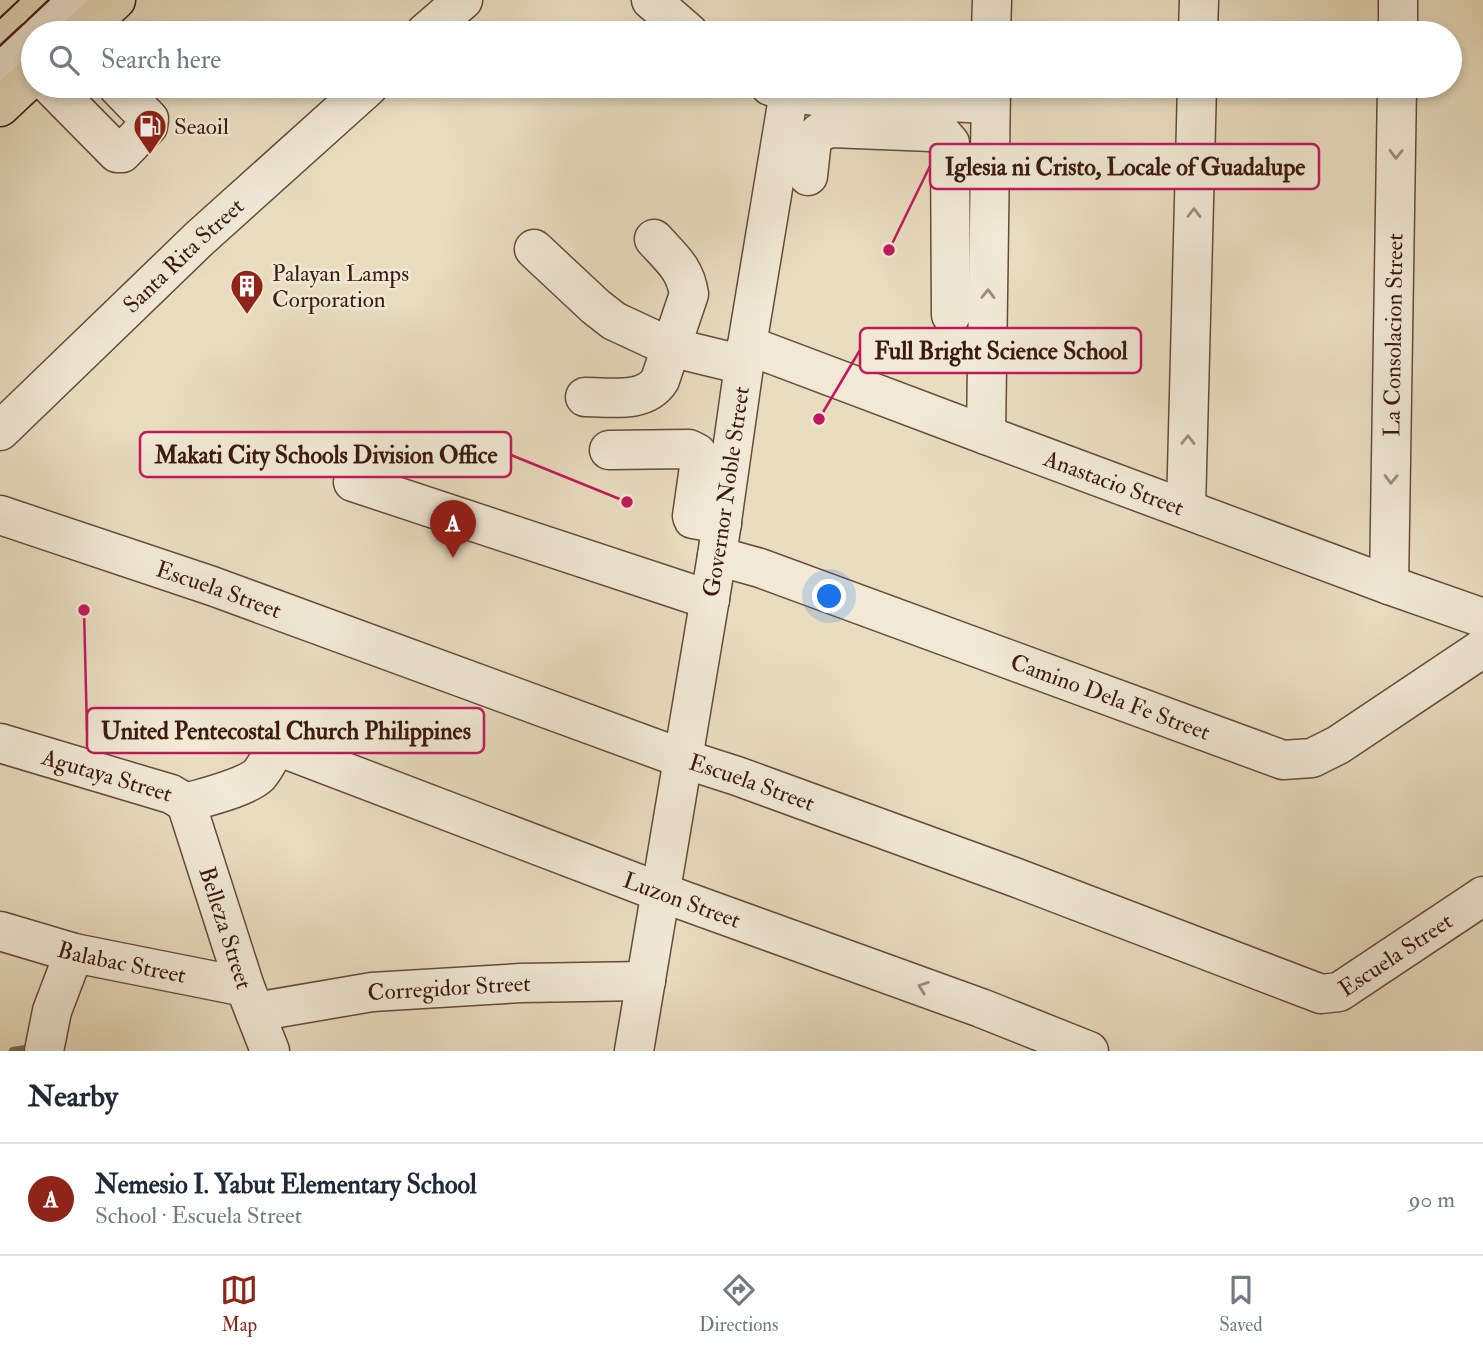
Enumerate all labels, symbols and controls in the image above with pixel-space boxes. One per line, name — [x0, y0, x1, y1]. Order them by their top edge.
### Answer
search box — [21, 21, 1462, 98]
icon: search — [45, 41, 83, 79]
text: Search here — [101, 44, 221, 76]
fuel station icon: Seaoil — [131, 107, 169, 156]
place label: Seaoil — [174, 112, 229, 141]
callout: Iglesia ni Cristo, Locale of Guadalupe — [930, 144, 1319, 189]
one-way arrow — [1388, 149, 1404, 160]
text: Iglesia ni Cristo, Locale of Guadalupe — [945, 152, 1305, 183]
street label: Santa Rita Street — [117, 192, 250, 319]
one-way arrow — [1186, 207, 1201, 218]
street label: La Consolacion Street — [1377, 233, 1410, 437]
place label: Palayan Lamps Corporation — [272, 259, 409, 315]
building icon: Palayan Lamps Corporation — [228, 267, 266, 316]
one-way arrow — [980, 288, 995, 299]
callout: Full Bright Science School — [860, 328, 1141, 373]
text: Full Bright Science School — [874, 336, 1129, 367]
street label: Governor Noble Street — [696, 384, 756, 599]
callout: Makati City Schools Division Office — [140, 432, 511, 477]
one-way arrow — [1180, 435, 1195, 446]
text: Makati City Schools Division Office — [154, 440, 497, 471]
street label: Anastacio Street — [1039, 443, 1188, 522]
one-way arrow — [1383, 475, 1399, 485]
pin: A — [430, 500, 476, 558]
street label: Escuela Street — [152, 554, 285, 625]
your location — [812, 579, 846, 613]
street label: Camino Dela Fe Street — [1007, 647, 1214, 747]
callout: United Pentecostal Church Philippines — [87, 708, 484, 753]
text: United Pentecostal Church Philippines — [101, 716, 471, 747]
street label: Agutaya Street — [38, 742, 176, 809]
street label: Escuela Street — [685, 748, 818, 818]
street label: Belleza Street — [192, 863, 259, 993]
street label: Luzon Street — [619, 865, 745, 935]
street label: Escuela Street — [1333, 907, 1458, 1003]
street label: Balabac Street — [54, 935, 188, 990]
street label: Corregidor Street — [367, 969, 531, 1007]
one-way arrow — [918, 981, 930, 995]
text: Nearby — [28, 1078, 118, 1115]
text: Nemesio I. Yabut Elementary School — [95, 1169, 477, 1201]
text: A — [44, 1185, 58, 1214]
text: 90 m — [1409, 1185, 1455, 1214]
text: School · Escuela Street — [95, 1201, 302, 1230]
tab: Map — [220, 1271, 258, 1337]
tab: Directions — [699, 1271, 779, 1337]
tab: Saved — [1219, 1271, 1263, 1337]

